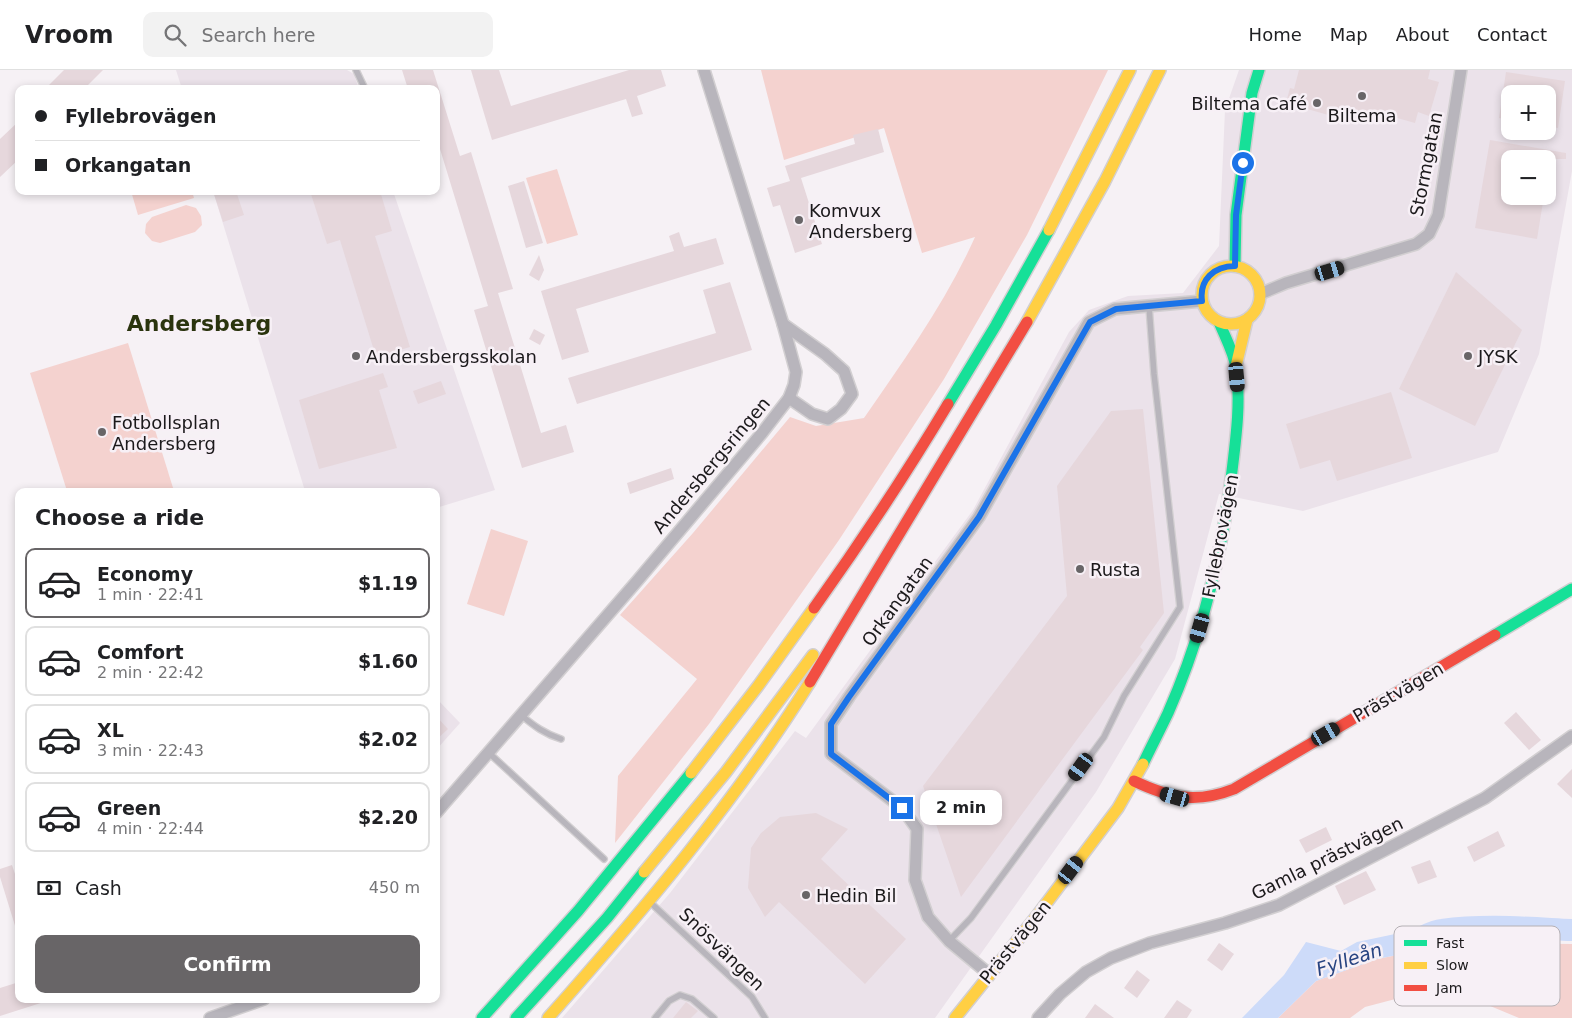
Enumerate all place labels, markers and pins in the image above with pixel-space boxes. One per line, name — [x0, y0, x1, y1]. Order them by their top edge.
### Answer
marker: Biltema — [1356, 90, 1368, 102]
place label: Biltema Café — [1191, 93, 1307, 114]
marker: Biltema Café — [1311, 97, 1323, 109]
place label: Biltema — [1327, 105, 1397, 126]
place label: Komvux Andersberg — [809, 200, 913, 242]
marker: Komvux Andersberg — [793, 214, 805, 226]
place label: Andersbergsskolan — [366, 346, 537, 367]
place label: JYSK — [1477, 346, 1519, 367]
marker: Andersbergsskolan — [350, 350, 362, 362]
marker: JYSK — [1462, 350, 1474, 362]
place label: Fotbollsplan Andersberg — [112, 412, 220, 454]
marker: Fotbollsplan Andersberg — [96, 426, 108, 438]
place label: Rusta — [1090, 559, 1141, 580]
marker: Rusta — [1074, 563, 1086, 575]
place label: Hedin Bil — [816, 885, 897, 906]
marker: Hedin Bil — [800, 889, 812, 901]

